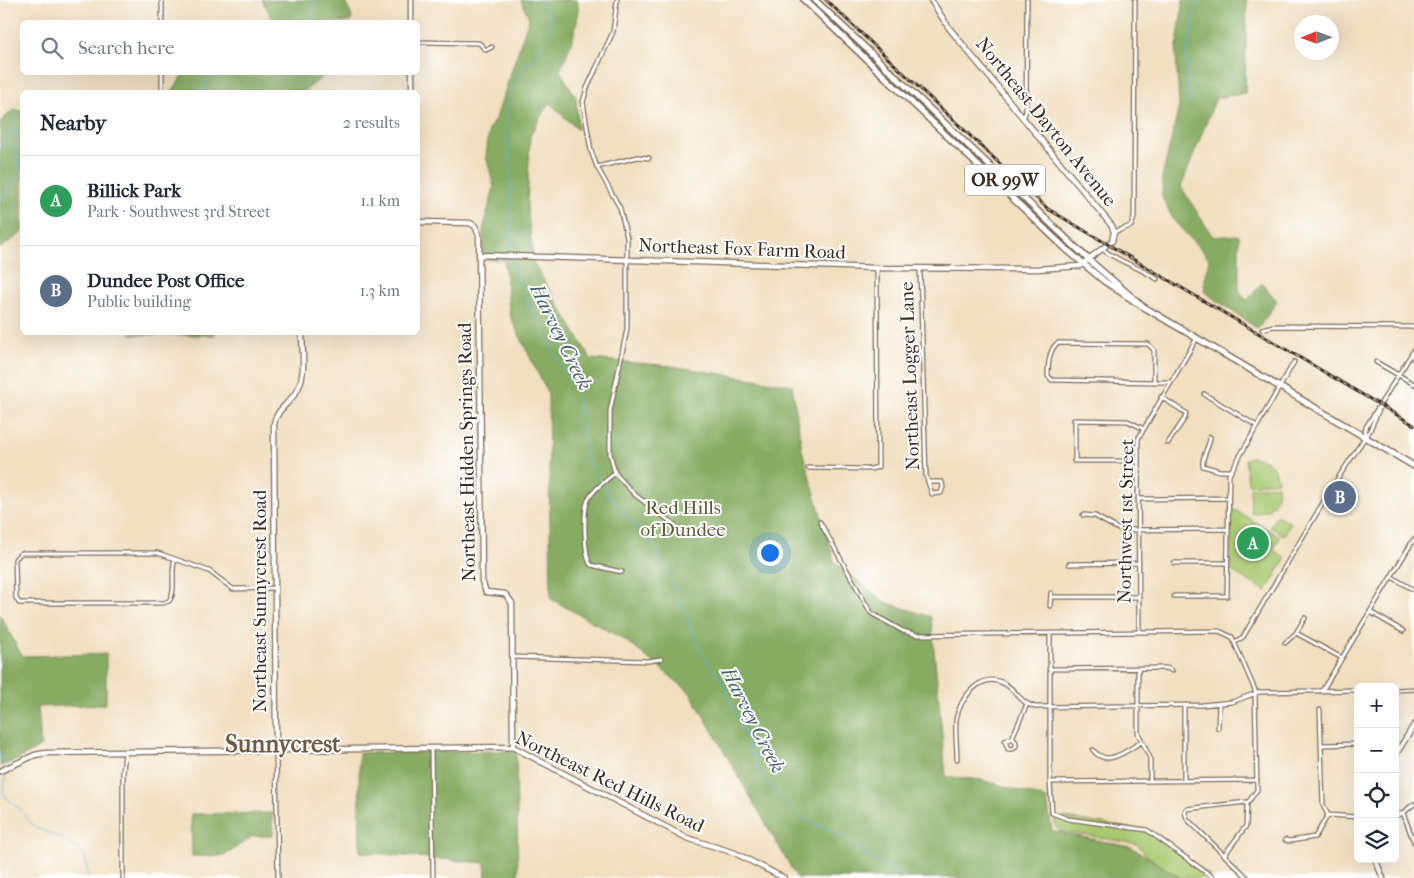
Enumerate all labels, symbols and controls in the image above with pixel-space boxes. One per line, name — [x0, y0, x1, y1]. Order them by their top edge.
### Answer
north arrow — [1294, 15, 1339, 60]
search box — [20, 20, 420, 75]
street label: Northeast Dayton Avenue — [971, 33, 1121, 211]
icon: search — [38, 34, 66, 62]
text: Search here — [78, 37, 174, 59]
text: Nearby — [40, 111, 106, 135]
text: 2 results — [343, 113, 400, 132]
road number: OR 99W — [965, 164, 1045, 196]
text: Billick Park — [87, 180, 181, 202]
text: A — [51, 191, 61, 210]
text: 1.1 km — [361, 191, 400, 210]
text: Park · Southwest 3rd Street — [87, 202, 271, 221]
street label: Northeast Fox Farm Road — [638, 234, 847, 264]
text: Dundee Post Office — [87, 270, 244, 292]
water label: Harvey Creek — [525, 279, 597, 394]
text: B — [51, 281, 61, 300]
text: 1.3 km — [360, 281, 400, 300]
street label: Northeast Logger Lane — [896, 281, 924, 471]
text: Public building — [87, 292, 191, 311]
street label: Northeast Hidden Springs Road — [454, 322, 480, 582]
street label: Northwest 1st Street — [1114, 438, 1138, 604]
pin: B — [1324, 478, 1356, 516]
street label: Northeast Sunnycrest Road — [249, 489, 271, 712]
park label: Red Hills of Dundee — [640, 497, 726, 541]
pin: A — [1237, 524, 1269, 562]
your location — [757, 540, 783, 566]
water label: Harvey Creek — [716, 662, 789, 777]
map controls — [1354, 683, 1399, 863]
button: + — [1354, 683, 1399, 728]
street label: Northeast Red Hills Road — [512, 727, 708, 838]
button: − — [1354, 728, 1399, 773]
district label: Sunnycrest — [225, 730, 341, 758]
button: locate — [1354, 773, 1399, 818]
button: layers — [1354, 818, 1399, 863]

